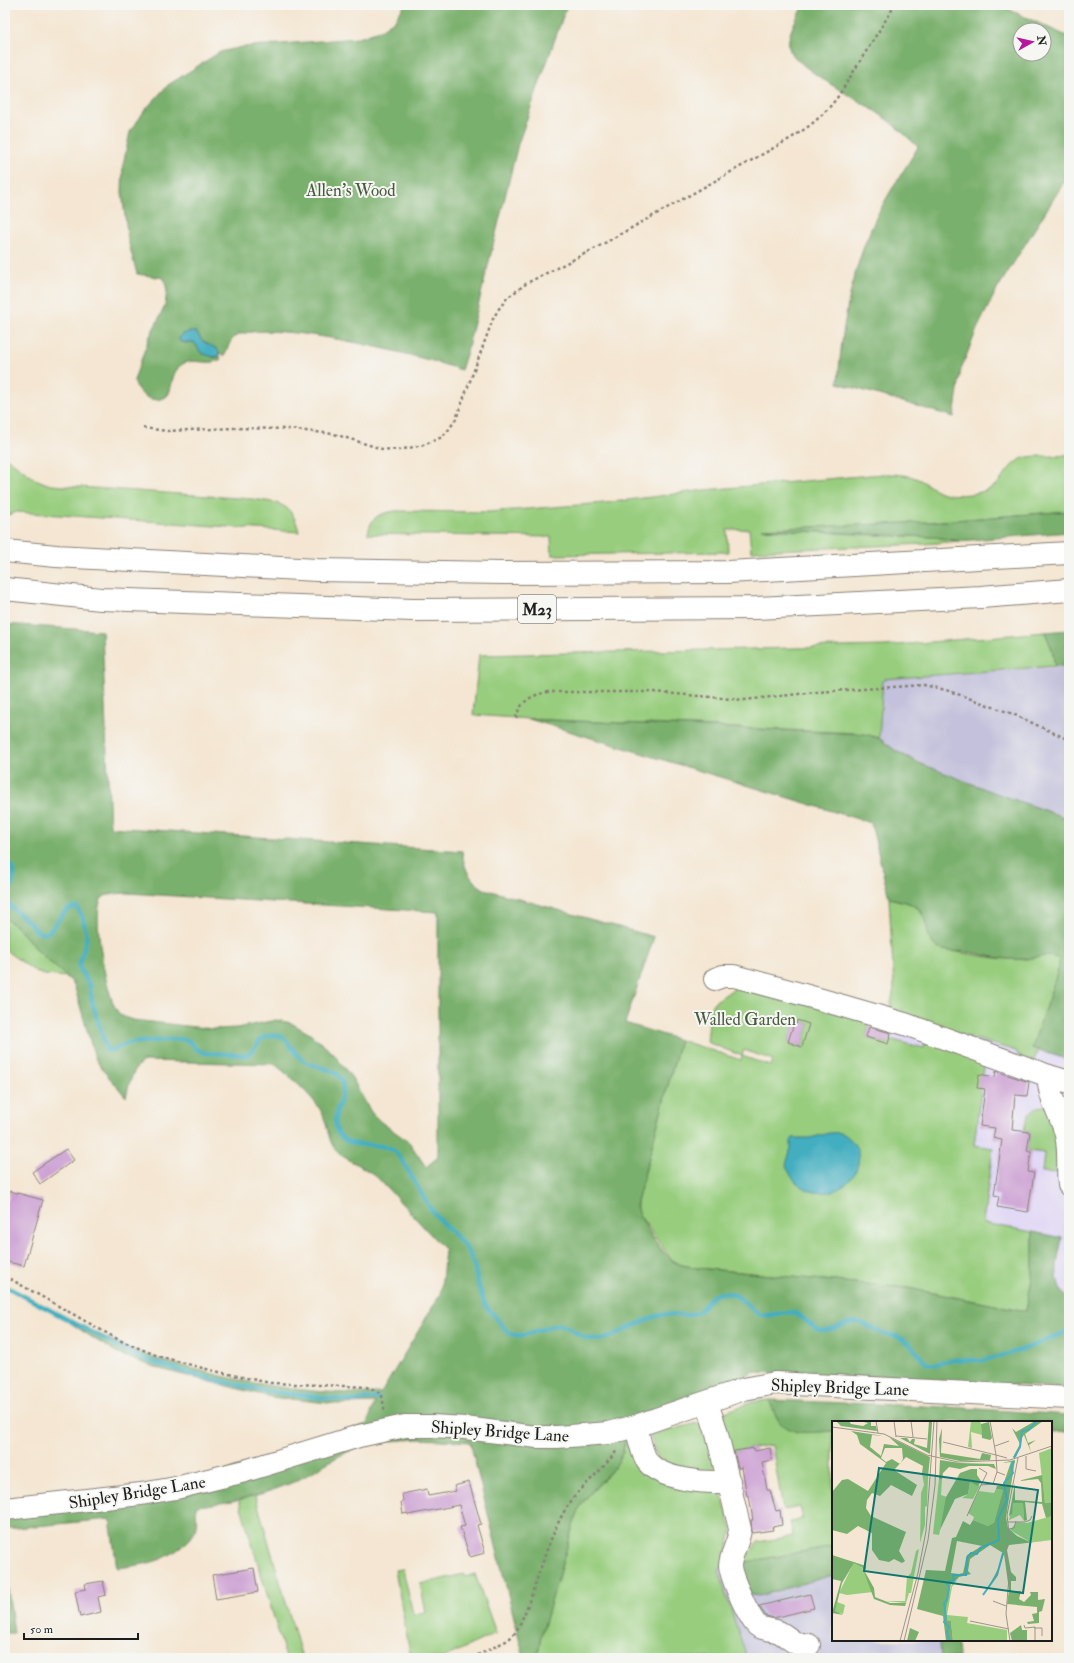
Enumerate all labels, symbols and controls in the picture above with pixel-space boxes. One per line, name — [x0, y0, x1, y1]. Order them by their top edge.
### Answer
north arrow — [1012, 22, 1052, 62]
text: N — [1034, 34, 1049, 48]
park label: Allen's Wood — [305, 180, 396, 201]
road number: M23 — [518, 595, 556, 623]
park label: Walled Garden — [693, 1009, 796, 1030]
street label: Shipley Bridge Lane — [771, 1375, 909, 1401]
street label: Shipley Bridge Lane — [430, 1416, 570, 1448]
inset map — [832, 1421, 1052, 1641]
street label: Shipley Bridge Lane — [67, 1471, 207, 1515]
scale bar — [24, 1615, 138, 1641]
text: 50 m — [30, 1622, 54, 1637]

